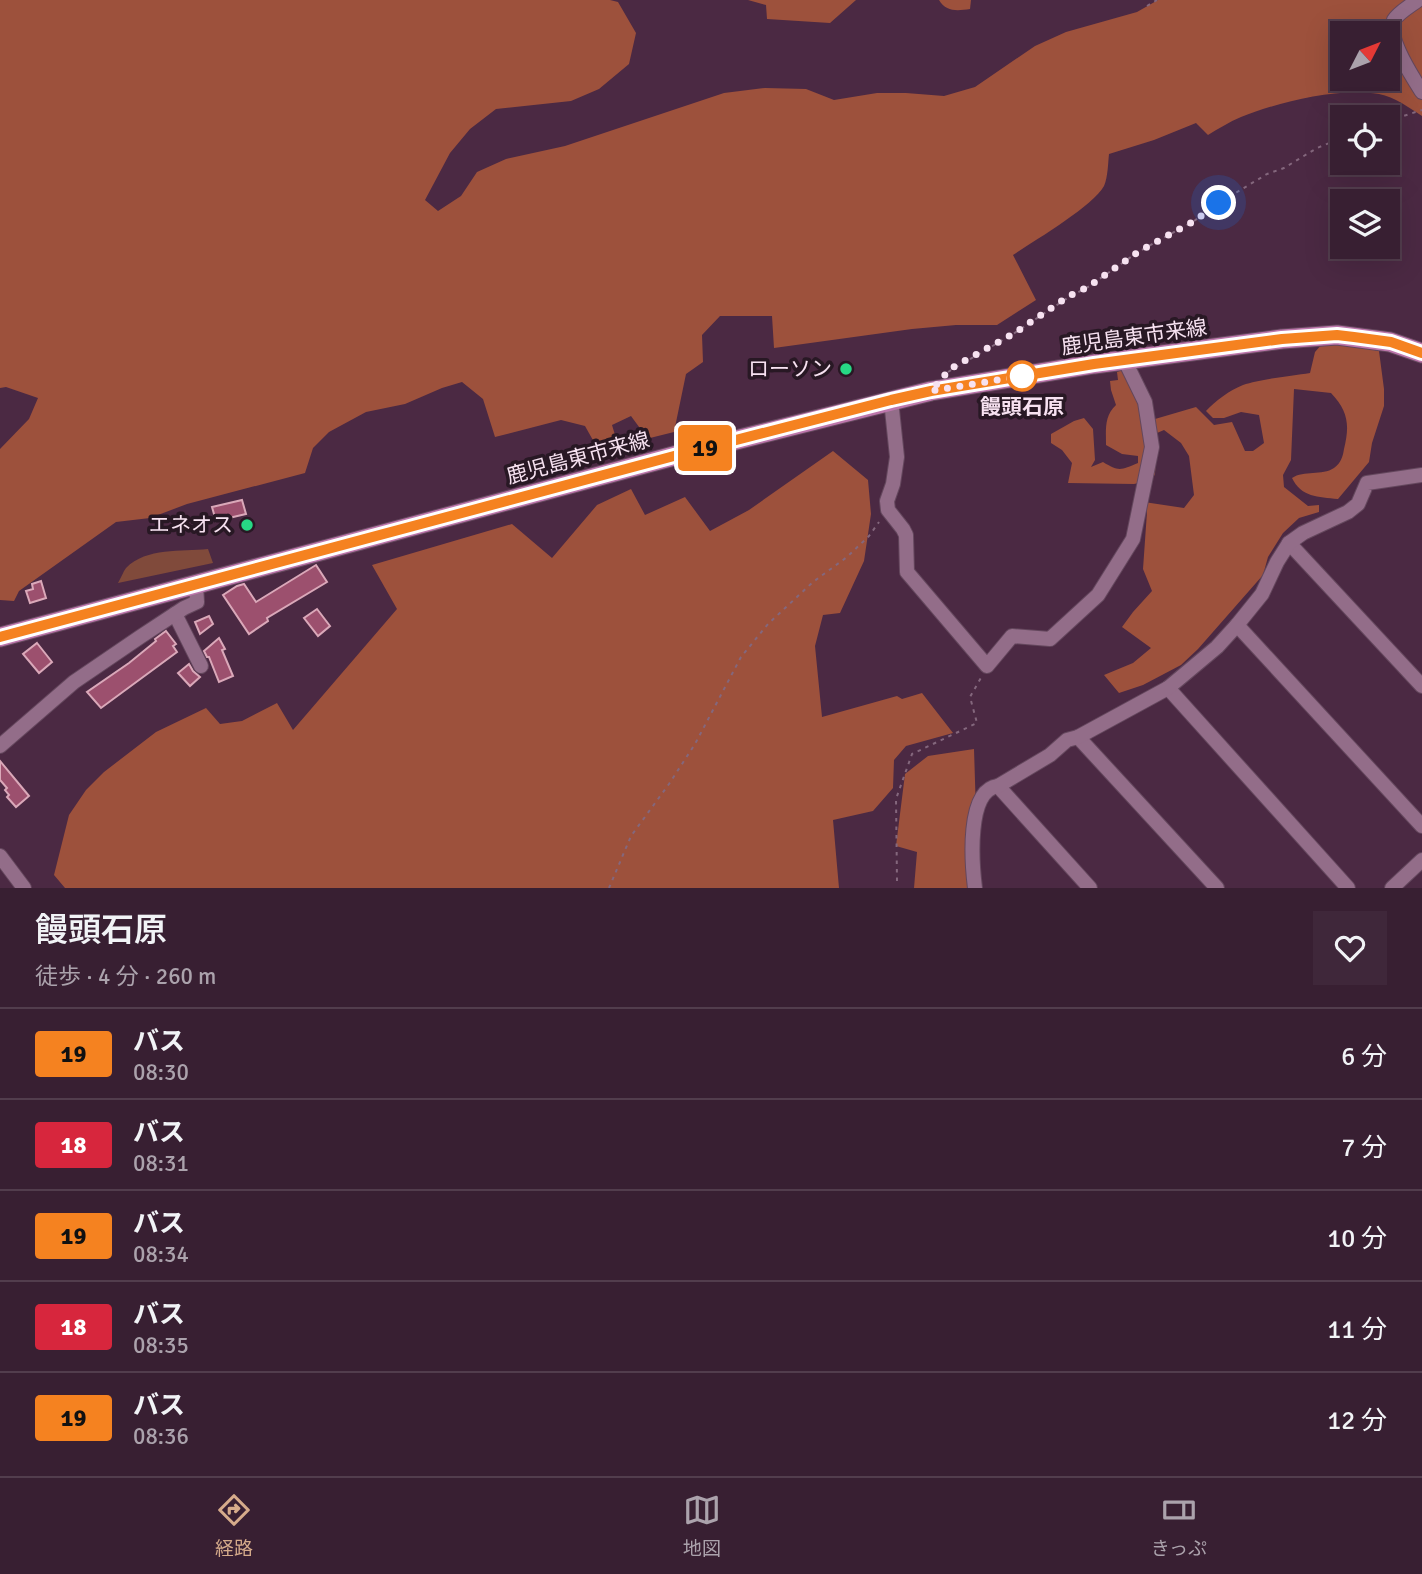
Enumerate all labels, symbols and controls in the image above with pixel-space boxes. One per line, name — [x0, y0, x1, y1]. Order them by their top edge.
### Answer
north arrow — [1330, 21, 1400, 91]
map controls — [1330, 21, 1400, 259]
button: locate — [1330, 105, 1400, 175]
your location — [1201, 185, 1236, 220]
button: layers — [1330, 189, 1400, 259]
street label: 鹿児島東市来線 — [1059, 314, 1209, 360]
place label: ローソン — [748, 356, 832, 382]
marker: ローソン — [838, 361, 854, 377]
marker: 饅頭石原 — [1007, 361, 1037, 391]
place label: 饅頭石原 — [980, 394, 1064, 420]
line badge: 19 — [674, 425, 736, 471]
street label: 鹿児島東市来線 — [504, 426, 652, 490]
text: 19 — [692, 433, 718, 463]
place label: エネオス — [149, 512, 233, 538]
marker: エネオス — [239, 517, 255, 533]
text: 饅頭石原 — [35, 910, 167, 951]
button: heart — [1313, 911, 1387, 985]
text: 徒歩 · 4 分 · 260 m — [35, 962, 216, 991]
text: バス — [133, 1026, 185, 1058]
text: 19 — [61, 1039, 86, 1069]
text: 6 分 — [1341, 1041, 1387, 1073]
text: 08:30 — [133, 1058, 189, 1087]
text: バス — [133, 1117, 185, 1149]
text: 18 — [61, 1130, 86, 1160]
text: 7 分 — [1341, 1132, 1387, 1164]
text: 08:31 — [133, 1149, 189, 1178]
text: バス — [133, 1208, 185, 1240]
text: 19 — [61, 1221, 86, 1251]
text: 10 分 — [1327, 1223, 1387, 1255]
text: 08:34 — [133, 1240, 189, 1269]
text: バス — [133, 1299, 185, 1331]
text: 18 — [61, 1312, 86, 1342]
text: 11 分 — [1327, 1314, 1387, 1346]
text: 08:35 — [133, 1331, 189, 1360]
text: バス — [133, 1390, 185, 1422]
text: 19 — [61, 1403, 86, 1433]
text: 12 分 — [1327, 1405, 1387, 1437]
text: 08:36 — [133, 1422, 189, 1451]
tab: 経路 — [215, 1491, 253, 1561]
tab: 地図 — [683, 1491, 721, 1561]
tab: きっぷ — [1151, 1491, 1207, 1561]

